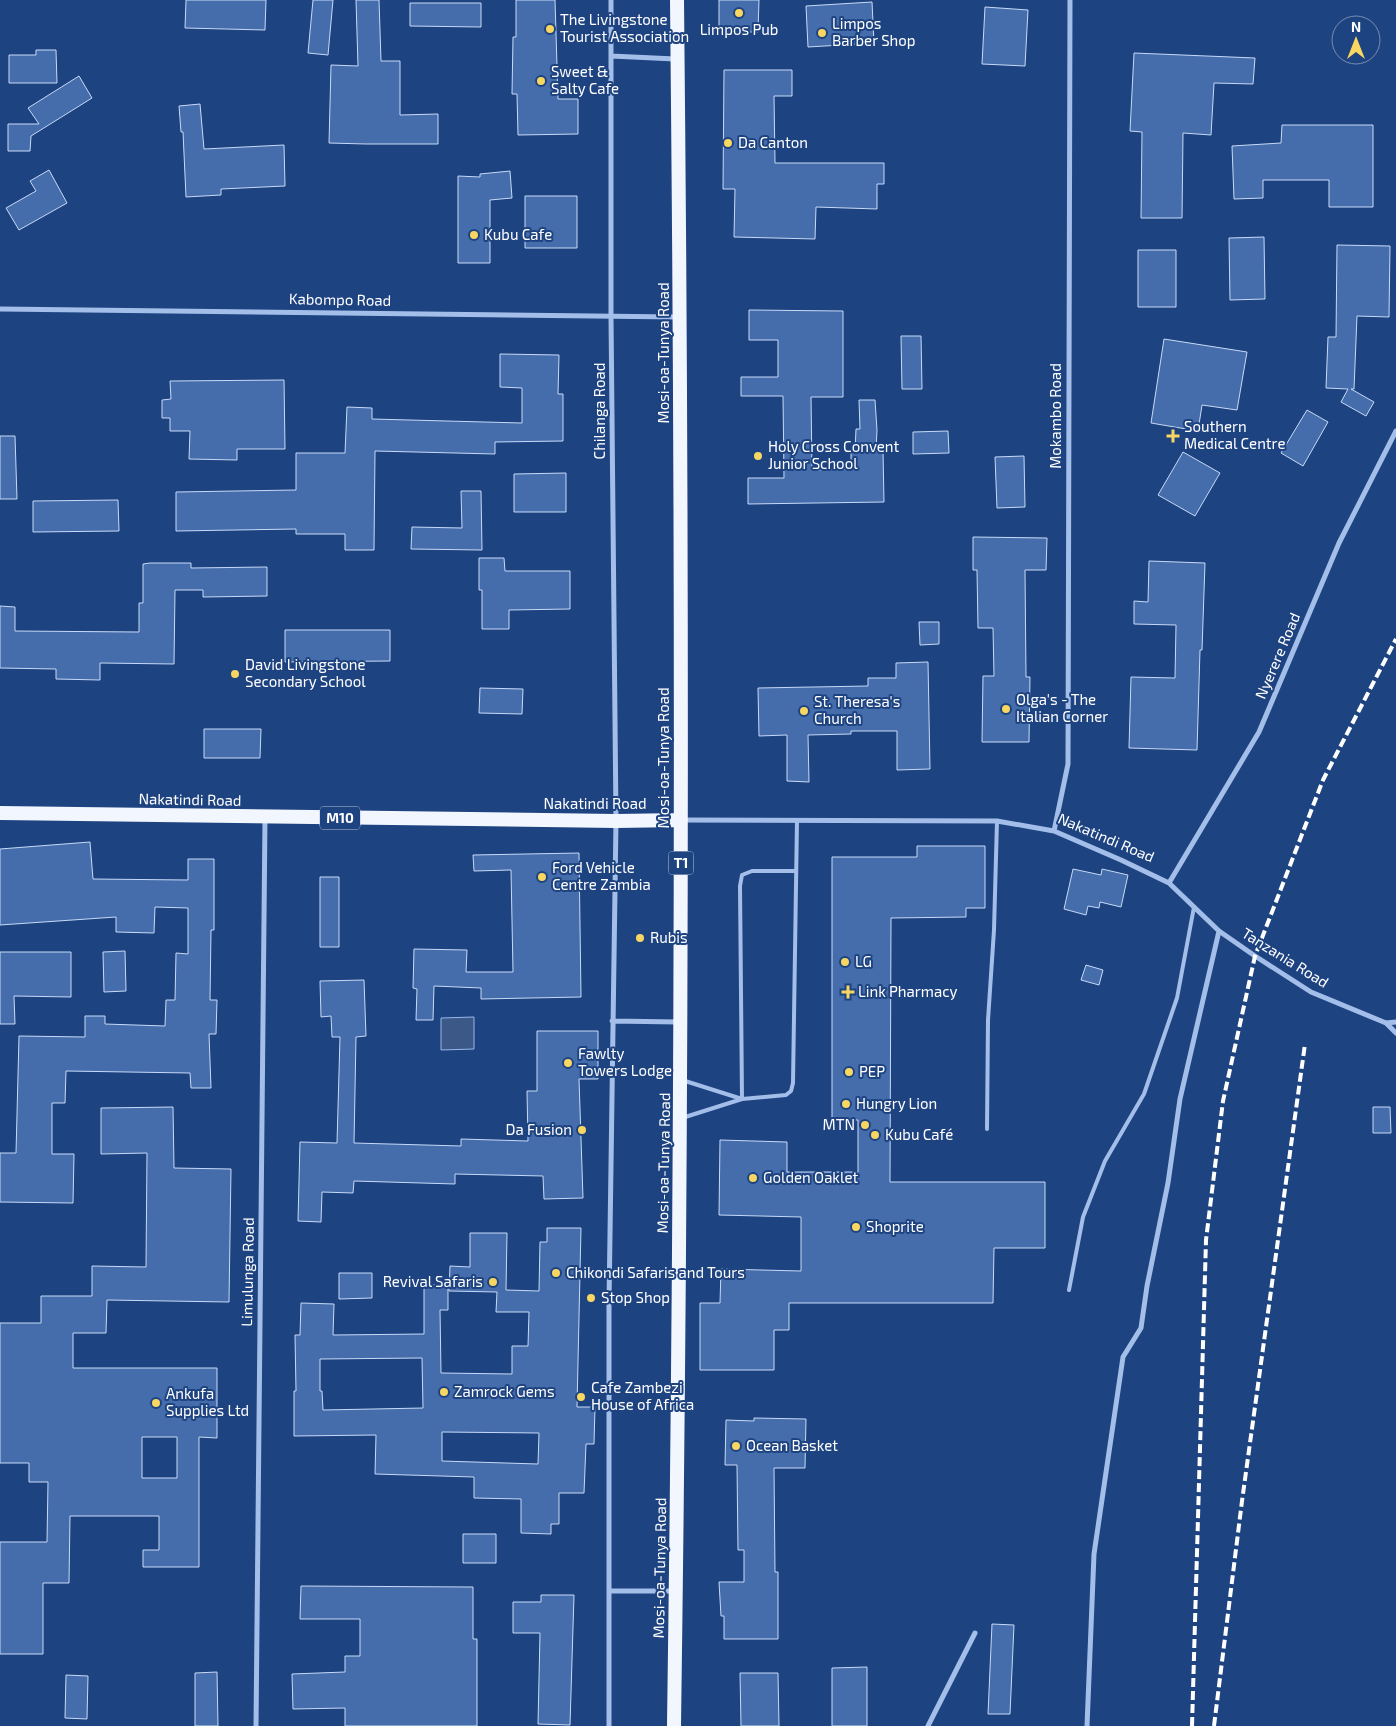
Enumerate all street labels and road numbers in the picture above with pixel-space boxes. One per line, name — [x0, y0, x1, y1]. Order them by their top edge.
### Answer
street label: Mosi-oa-Tunya Road — [654, 282, 672, 424]
street label: Kabompo Road — [289, 289, 391, 309]
street label: Chilanga Road — [590, 363, 608, 459]
street label: Mokambo Road — [1046, 363, 1064, 469]
street label: Nyerere Road — [1251, 610, 1303, 702]
street label: Mosi-oa-Tunya Road — [654, 687, 672, 829]
street label: Nakatindi Road — [138, 789, 242, 809]
street label: Nakatindi Road — [543, 794, 647, 812]
road number: M10 — [320, 806, 360, 830]
street label: Nakatindi Road — [1055, 809, 1157, 865]
road number: T1 — [668, 851, 694, 874]
street label: Tanzania Road — [1239, 923, 1332, 991]
street label: Mosi-oa-Tunya Road — [653, 1092, 673, 1234]
street label: Limulunga Road — [237, 1217, 257, 1327]
street label: Mosi-oa-Tunya Road — [649, 1497, 669, 1639]

